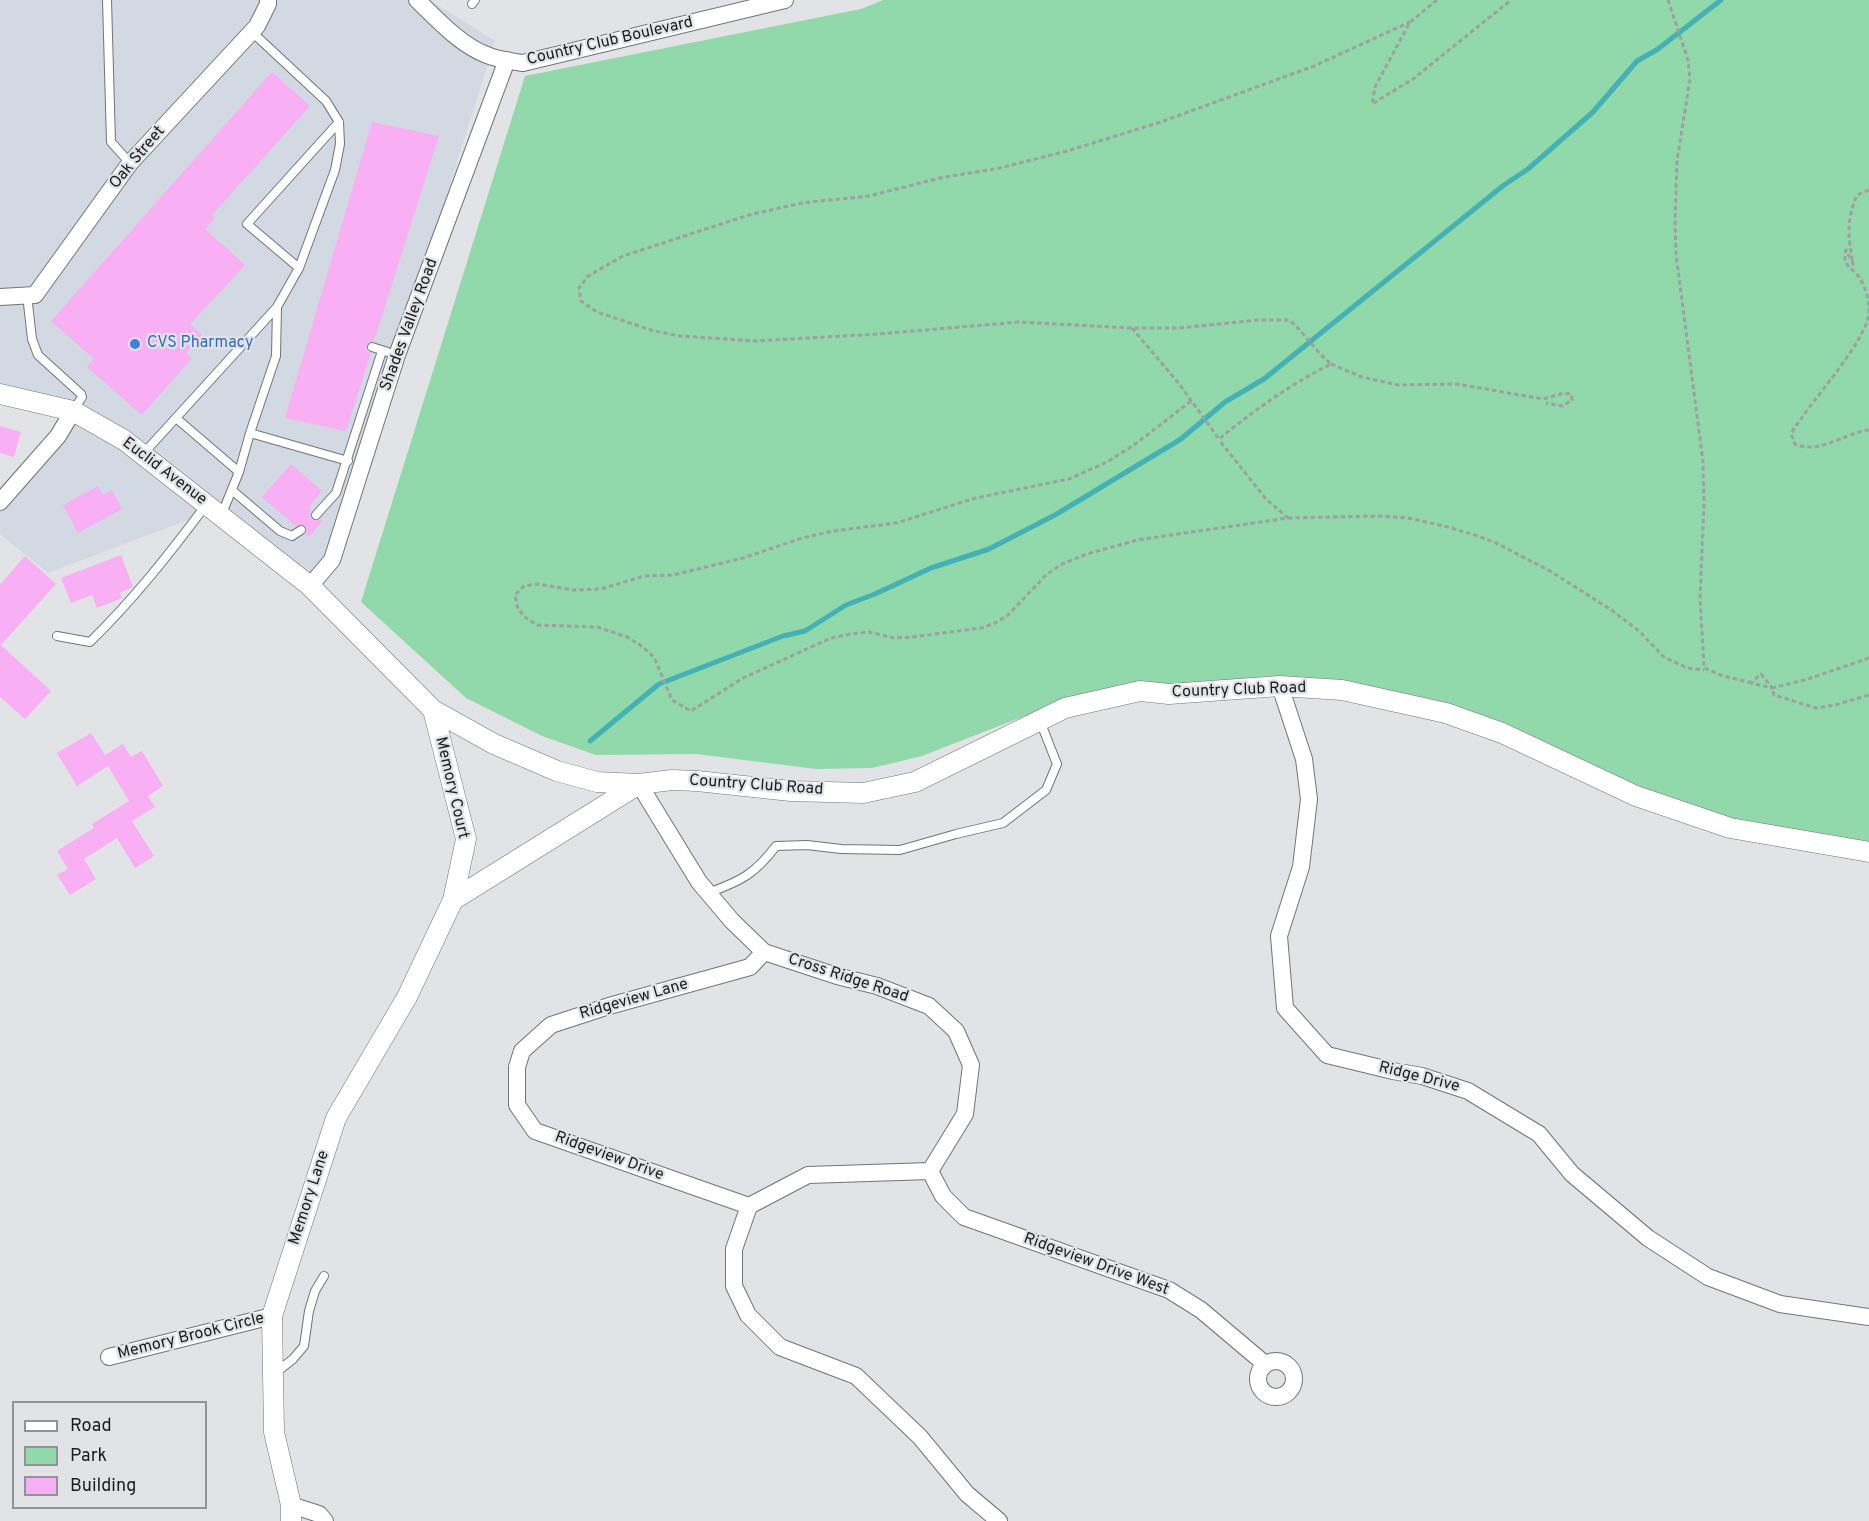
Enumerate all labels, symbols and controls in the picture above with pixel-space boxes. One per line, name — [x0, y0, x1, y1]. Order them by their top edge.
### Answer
street label: Country Club Boulevard — [525, 14, 695, 70]
street label: Oak Street — [106, 123, 170, 193]
street label: Shades Valley Road — [377, 256, 443, 394]
place label: CVS Pharmacy — [147, 334, 253, 354]
marker: CVS Pharmacy — [128, 337, 142, 351]
street label: Euclid Avenue — [118, 434, 210, 510]
street label: Country Club Road — [1171, 679, 1307, 703]
street label: Memory Court — [430, 735, 472, 841]
street label: Country Club Road — [688, 772, 824, 800]
street label: Cross Ridge Road — [785, 950, 911, 1008]
street label: Ridgeview Lane — [577, 975, 691, 1025]
street label: Ridge Drive — [1376, 1059, 1462, 1097]
street label: Ridgeview Drive — [552, 1128, 666, 1186]
street label: Memory Lane — [286, 1148, 334, 1248]
street label: Ridgeview Drive West — [1021, 1230, 1171, 1300]
street label: Memory Brook Circle — [116, 1309, 266, 1365]
legend — [12, 1401, 207, 1509]
text: Road — [70, 1415, 112, 1438]
text: Park — [70, 1445, 107, 1468]
text: Building — [70, 1475, 136, 1498]

